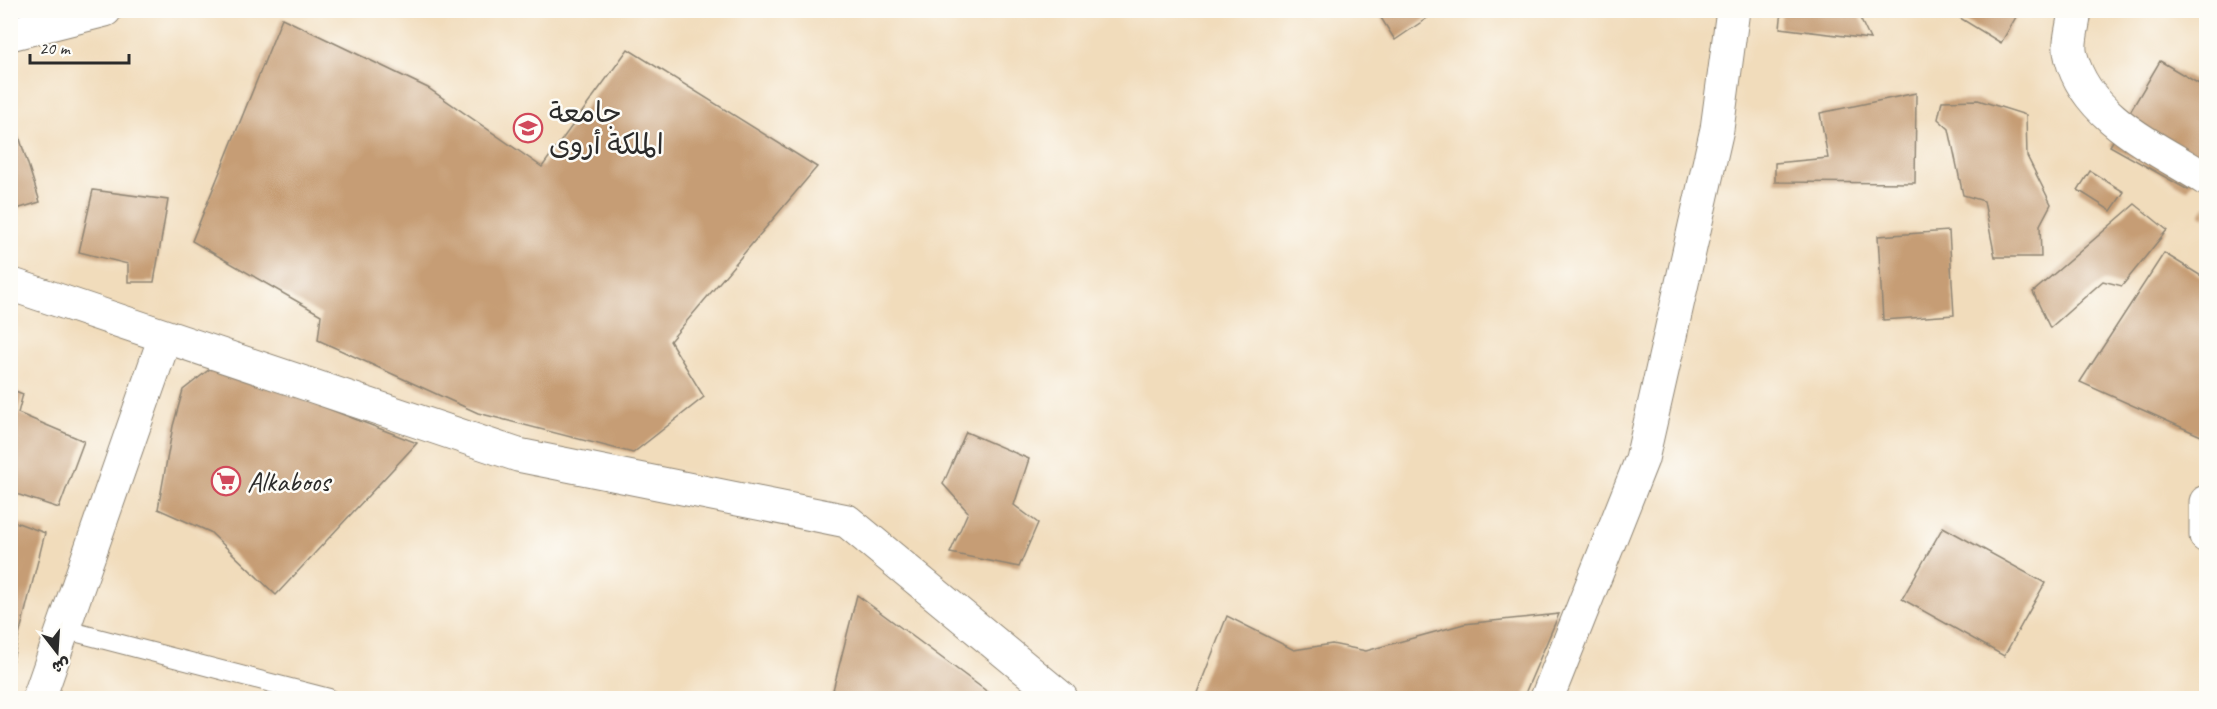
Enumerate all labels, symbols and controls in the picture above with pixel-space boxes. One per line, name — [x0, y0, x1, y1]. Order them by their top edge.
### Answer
scale bar — [30, 27, 129, 65]
text: 20 m — [39, 37, 72, 59]
place label: جامعة الملكة أروى — [549, 95, 664, 162]
school or university icon: جامعة الملكة أروى — [512, 112, 544, 144]
place label: Alkaboos — [247, 464, 332, 499]
supermarket icon: Alkaboos — [210, 465, 242, 497]
north arrow — [27, 622, 87, 682]
text: ش — [50, 653, 72, 678]

